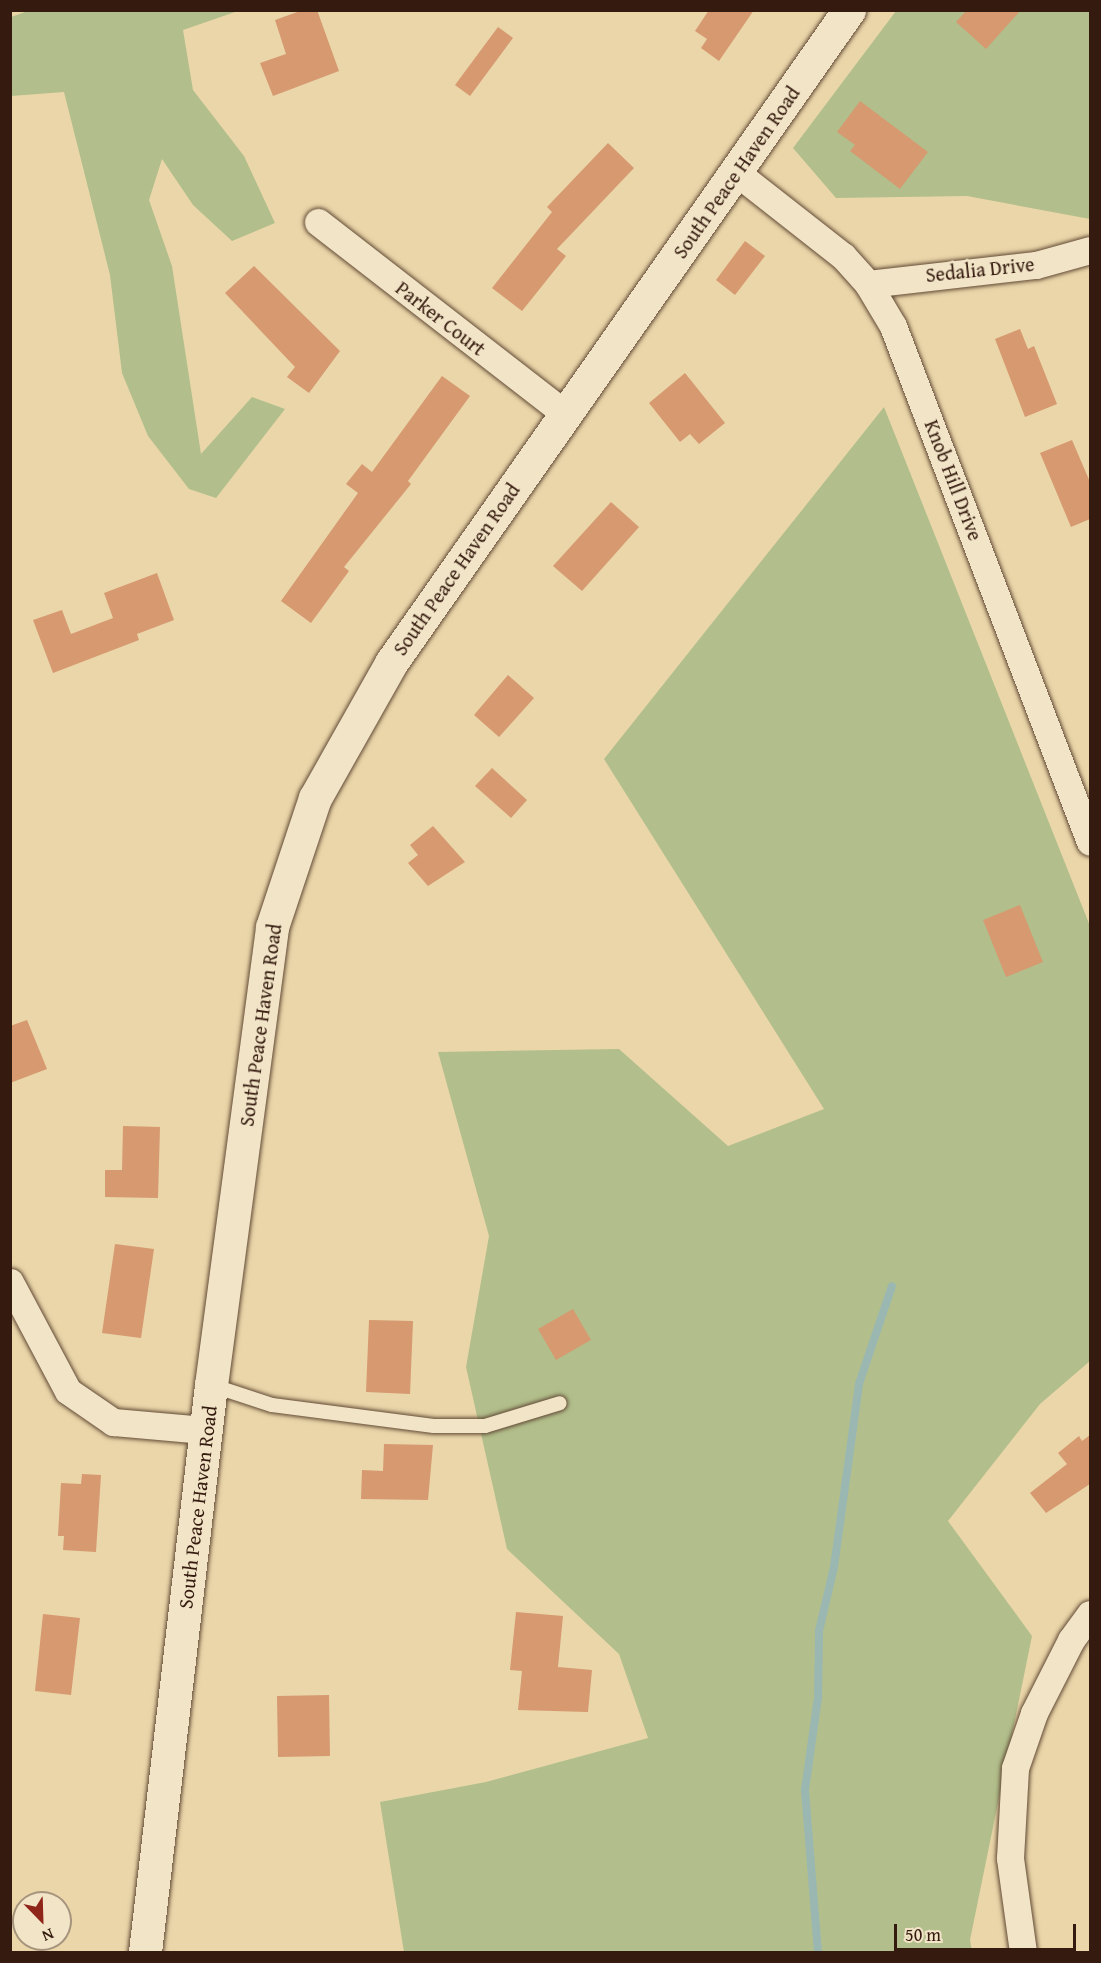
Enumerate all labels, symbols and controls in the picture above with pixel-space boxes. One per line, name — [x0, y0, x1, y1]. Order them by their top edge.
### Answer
street label: South Peace Haven Road — [668, 81, 804, 263]
street label: Sedalia Drive — [924, 251, 1036, 287]
street label: Parker Court — [391, 275, 491, 361]
street label: Knob Hill Drive — [920, 416, 988, 544]
street label: South Peace Haven Road — [388, 478, 524, 660]
street label: South Peace Haven Road — [234, 922, 286, 1128]
street label: South Peace Haven Road — [173, 1404, 221, 1610]
north arrow — [12, 1891, 72, 1951]
scale bar — [897, 1912, 1078, 1950]
text: 50 m — [905, 1921, 941, 1948]
text: N — [39, 1923, 58, 1949]

